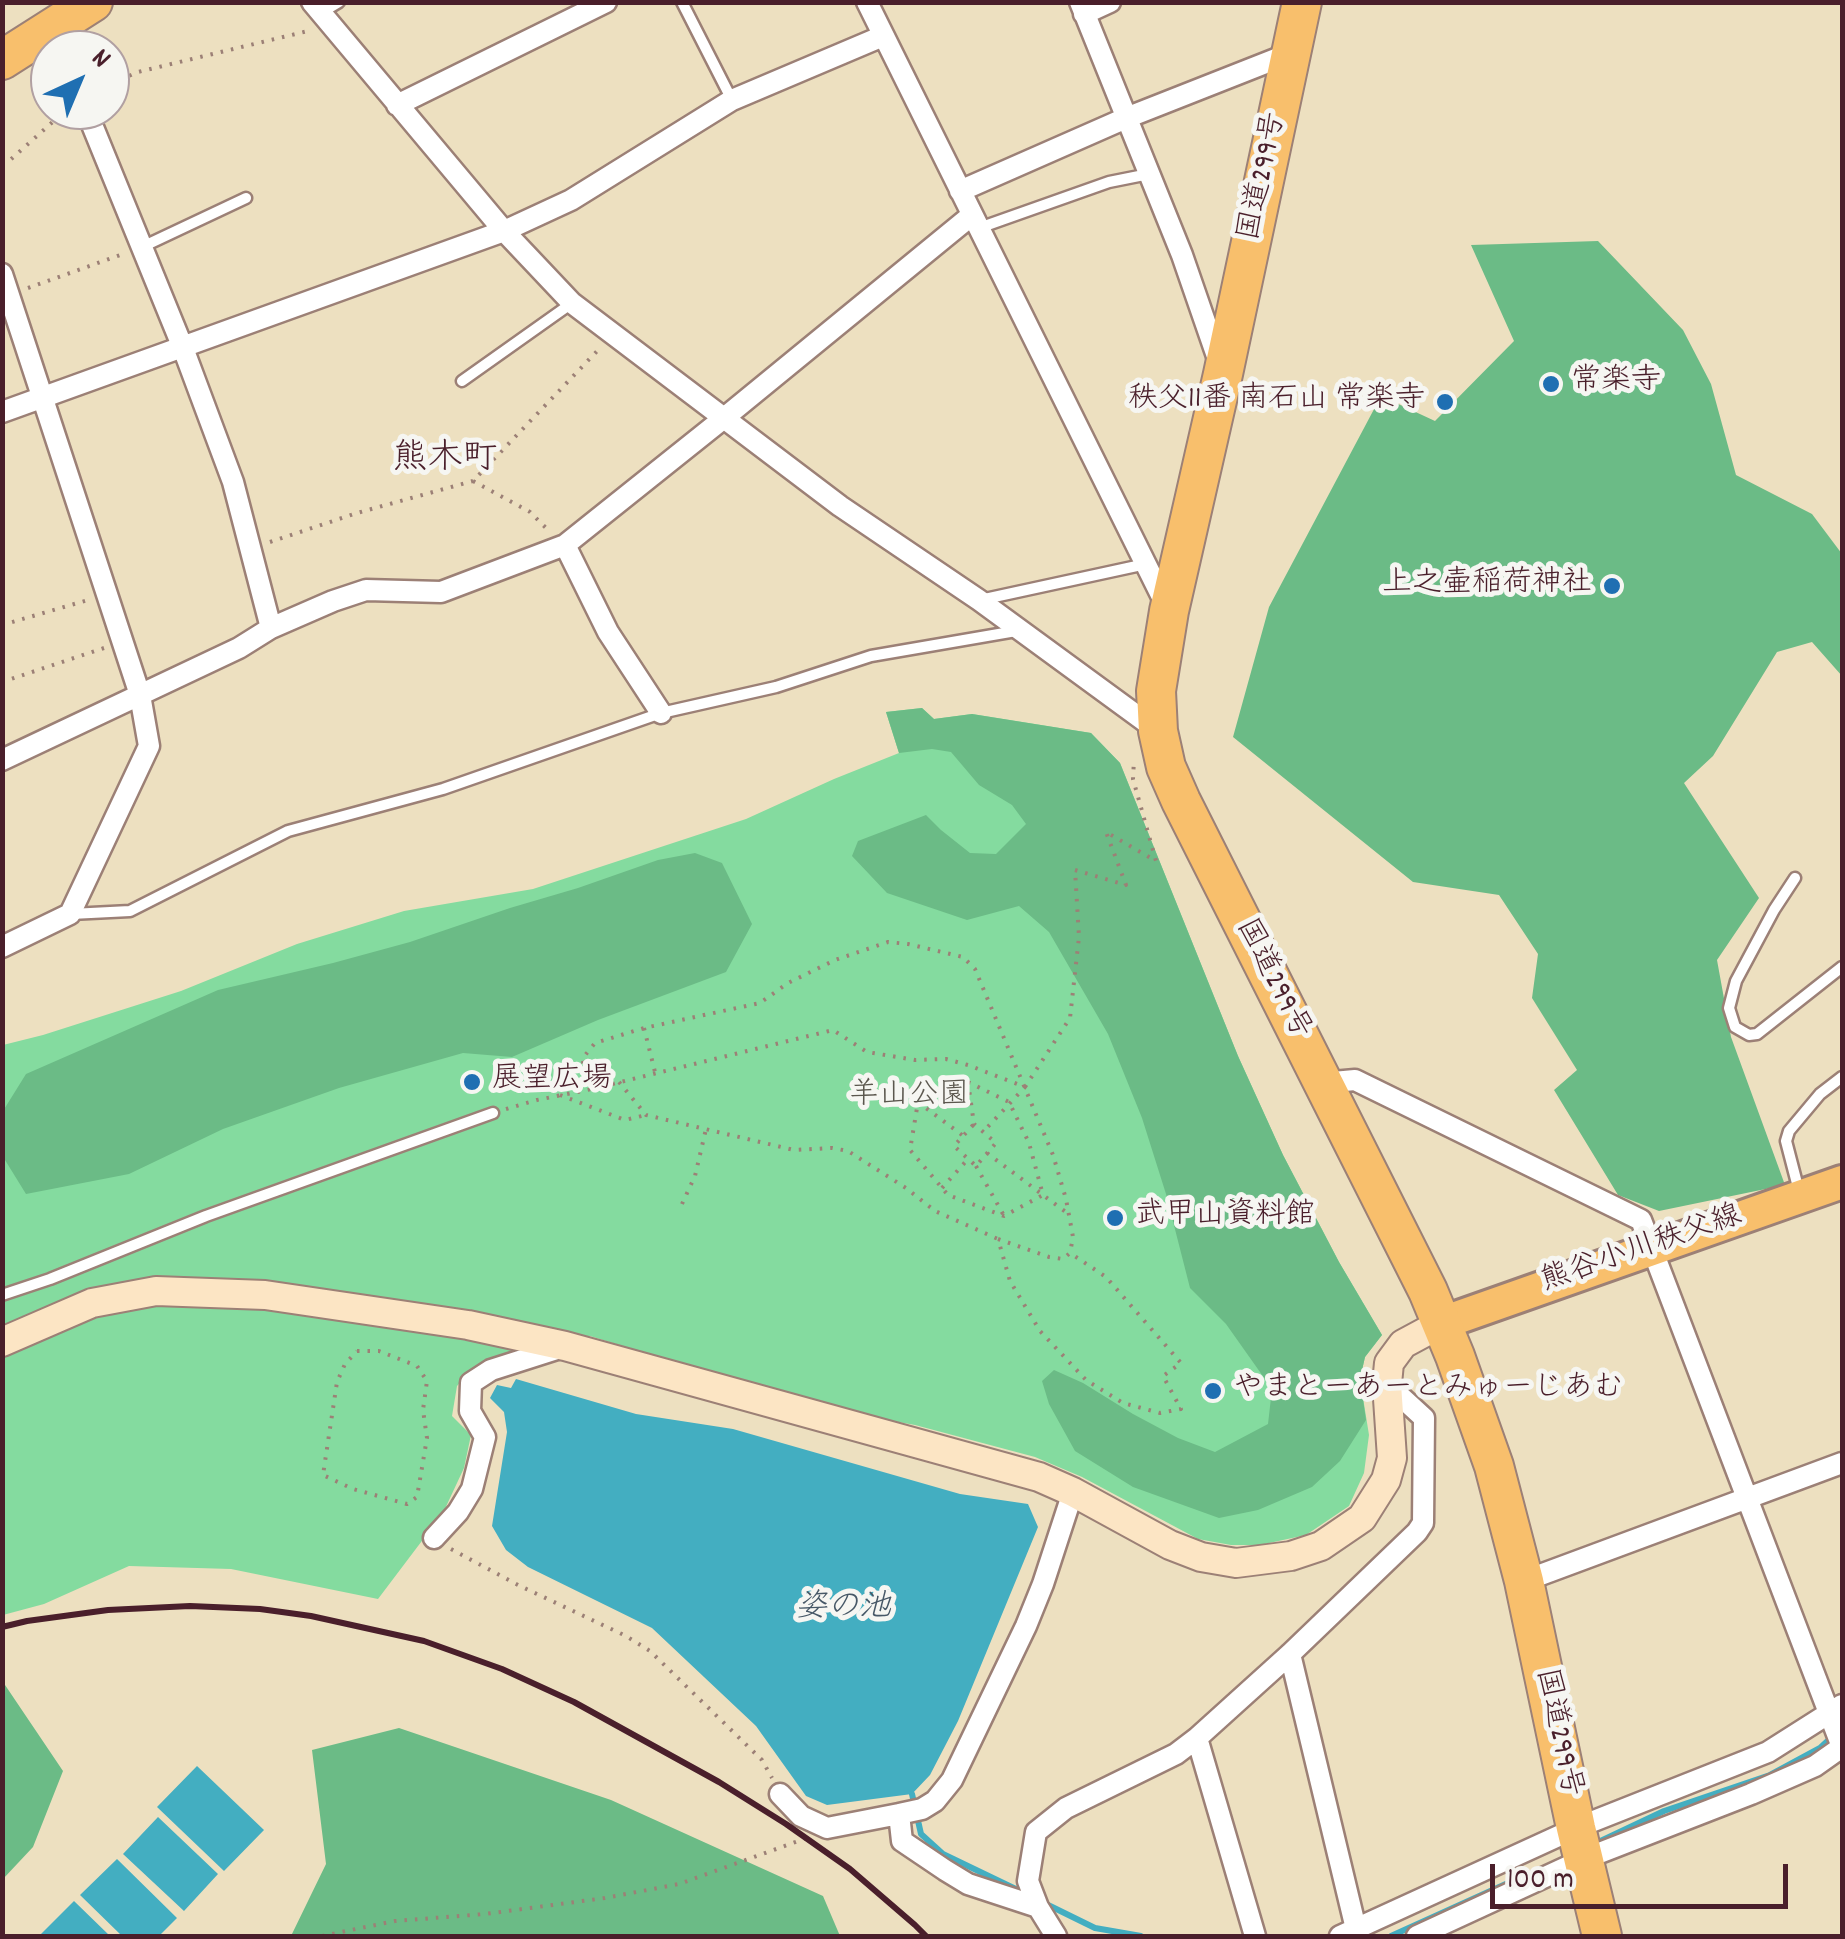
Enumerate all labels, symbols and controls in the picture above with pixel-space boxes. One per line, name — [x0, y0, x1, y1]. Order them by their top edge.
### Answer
north arrow — [30, 30, 130, 130]
text: N — [81, 41, 118, 79]
street label: 国道299号 — [1234, 109, 1296, 245]
place label: 常楽寺 — [1571, 366, 1661, 402]
marker: 常楽寺 — [1540, 373, 1562, 395]
place label: 秩父11番 南石山 常楽寺 — [1128, 384, 1425, 420]
marker: 秩父11番 南石山 常楽寺 — [1434, 391, 1456, 413]
district label: 熊木町 — [393, 441, 497, 483]
place label: 上之壷稲荷神社 — [1382, 568, 1592, 604]
marker: 上之壷稲荷神社 — [1601, 575, 1623, 597]
street label: 国道299号 — [1225, 914, 1317, 1046]
place label: 展望広場 — [492, 1064, 612, 1100]
marker: 展望広場 — [461, 1071, 483, 1093]
park label: 羊山公園 — [849, 1080, 969, 1116]
place label: 武甲山資料館 — [1135, 1200, 1315, 1236]
street label: 熊谷小川秩父線 — [1537, 1200, 1747, 1302]
marker: 武甲山資料館 — [1104, 1207, 1126, 1229]
place label: やまとーあーとみゅーじあむ — [1233, 1373, 1623, 1409]
marker: やまとーあーとみゅーじあむ — [1202, 1380, 1224, 1402]
water label: 姿の池 — [795, 1592, 891, 1630]
street label: 国道299号 — [1525, 1665, 1587, 1801]
scale bar — [1495, 1844, 1792, 1906]
text: 100 m — [1507, 1860, 1574, 1903]

